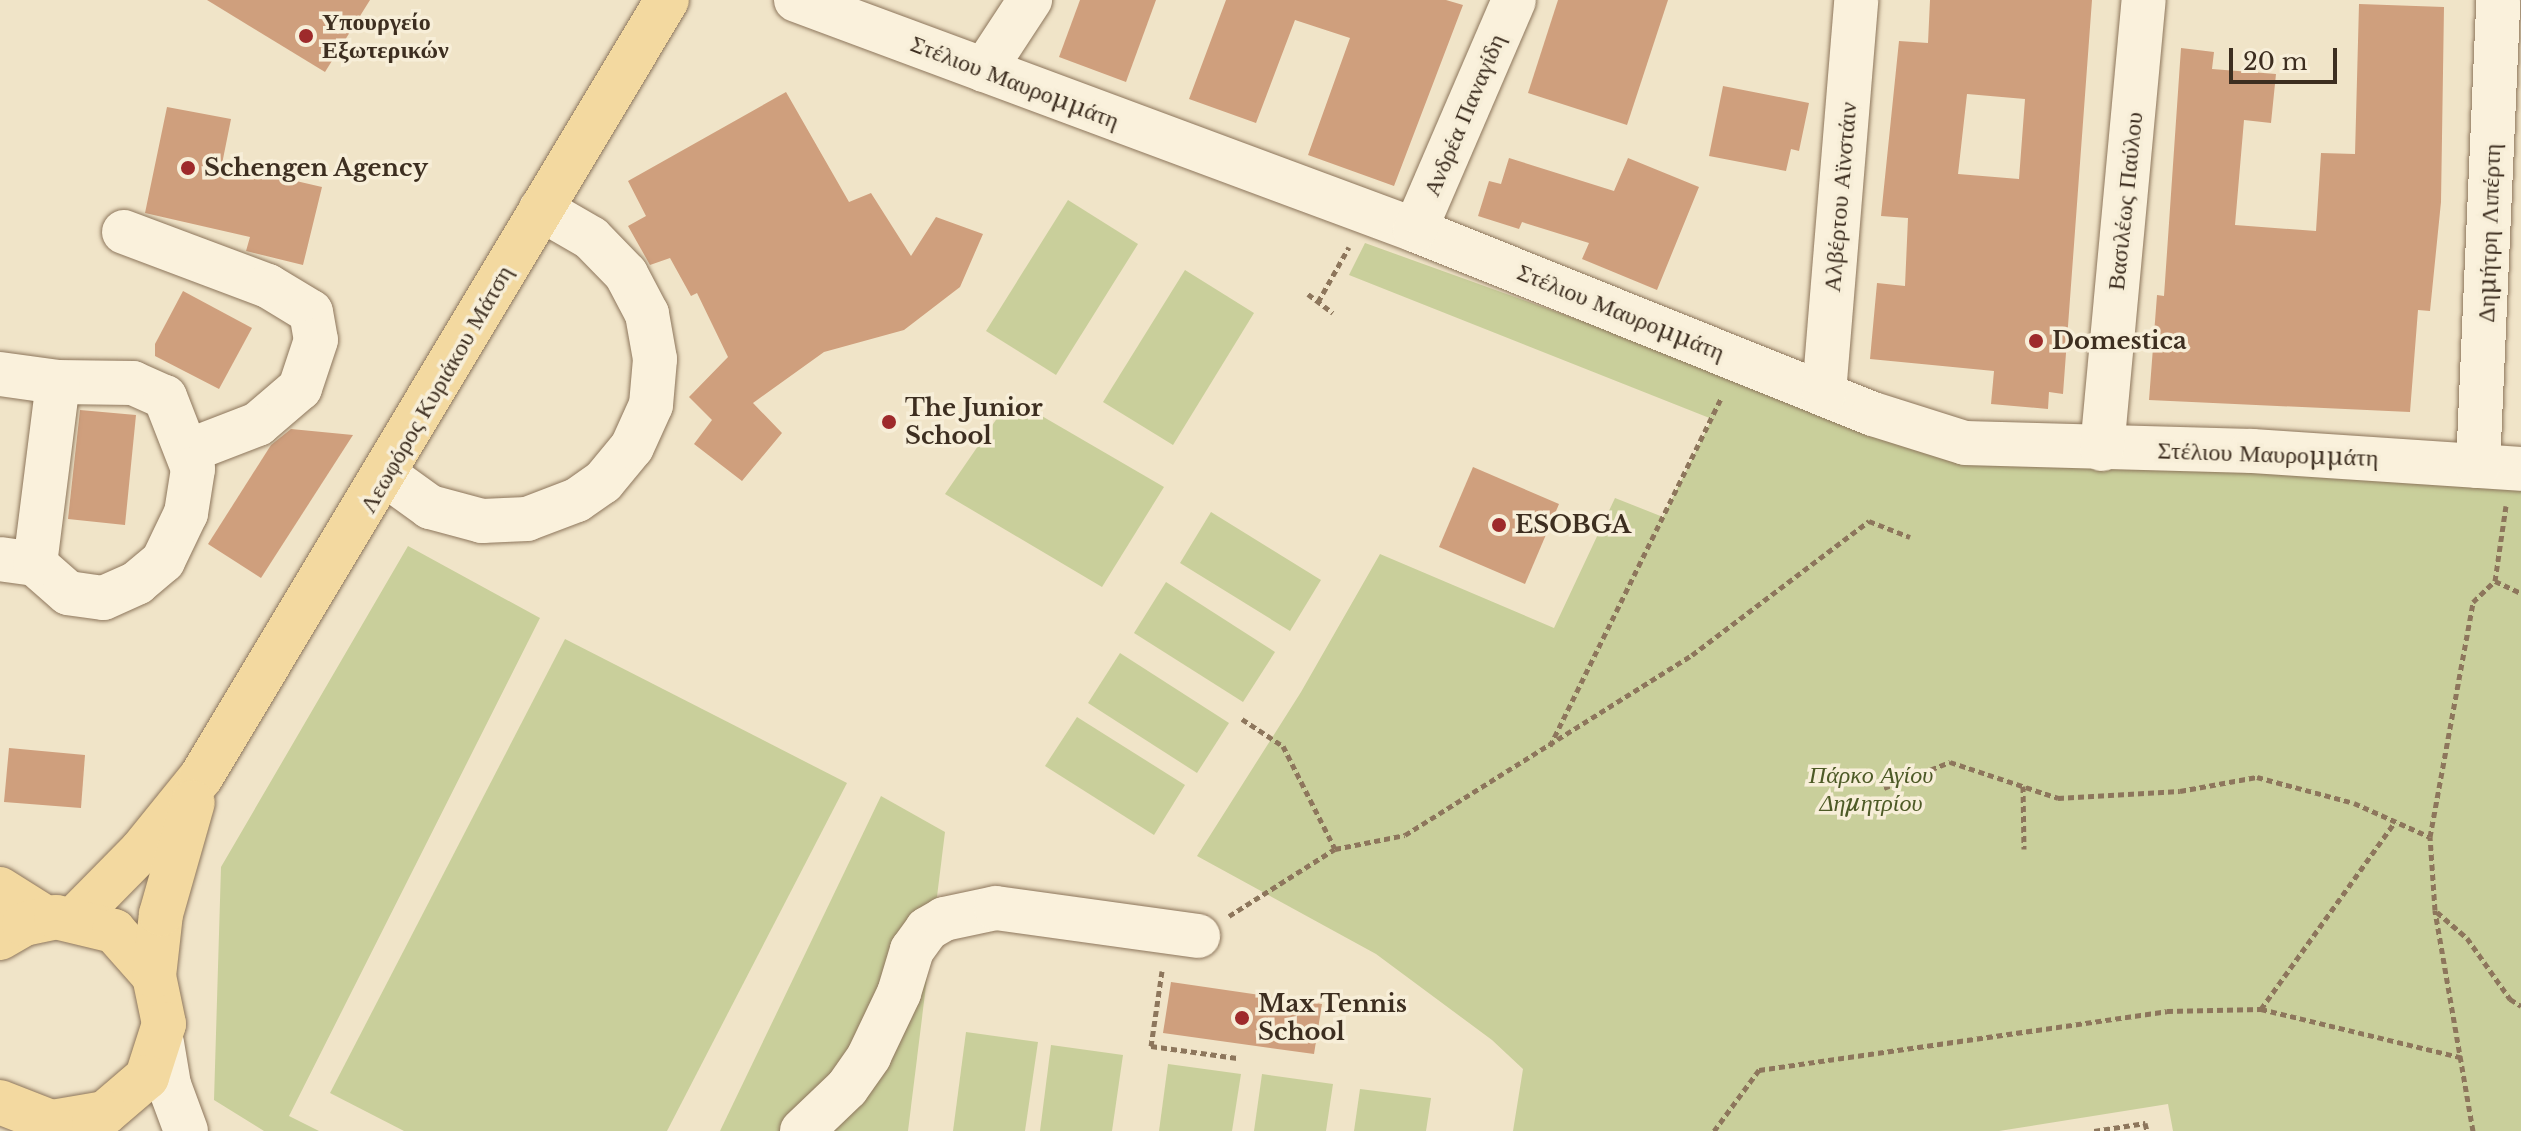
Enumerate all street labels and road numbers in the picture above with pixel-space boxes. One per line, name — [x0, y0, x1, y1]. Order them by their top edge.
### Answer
street label: Στέλιου Μαυρομμάτη — [907, 29, 1123, 135]
street label: Ανδρέα Παναγίδη — [1417, 30, 1511, 200]
street label: Αλβέρτου Αϊνστάιν — [1817, 101, 1863, 293]
street label: Βασιλέως Παύλου — [2101, 110, 2149, 292]
street label: Δημήτρη Λιπέρτη — [2471, 143, 2507, 323]
street label: Στέλιου Μαυρομμάτη — [1513, 257, 1729, 367]
street label: Λεωφόρος Κυριάκου Μάτση — [353, 260, 519, 518]
street label: Στέλιου Μαυρομμάτη — [2157, 436, 2379, 472]

